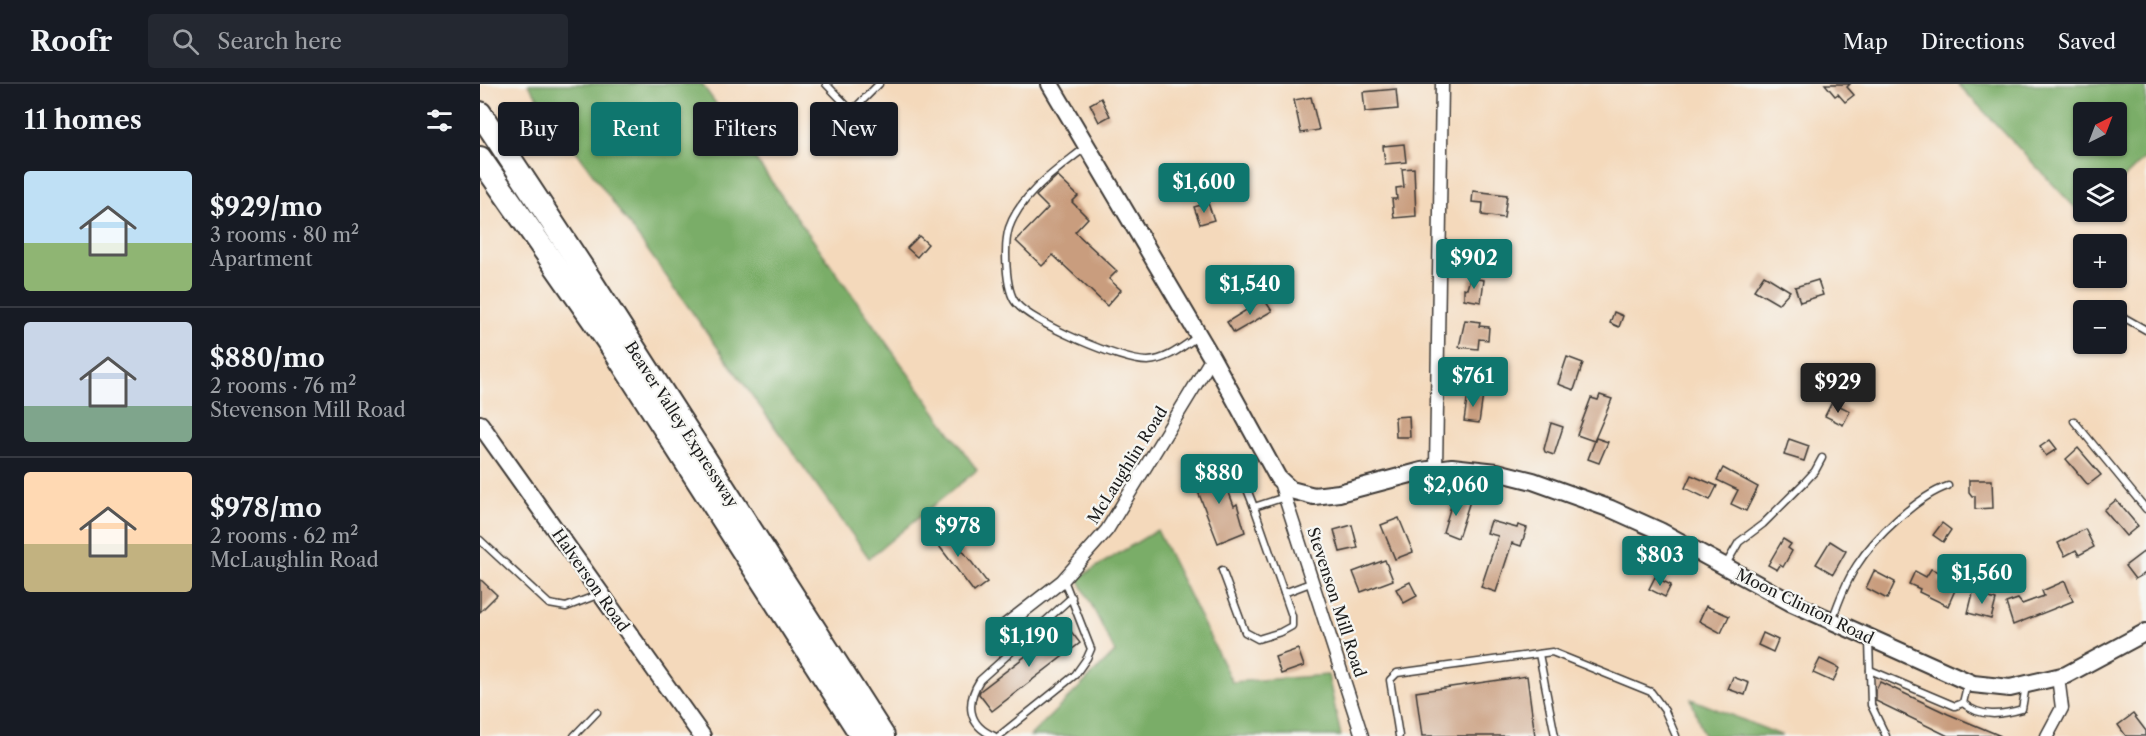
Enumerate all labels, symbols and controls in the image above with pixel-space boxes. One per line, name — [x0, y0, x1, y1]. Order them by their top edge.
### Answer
search box — [148, 14, 568, 68]
text: Roofr — [30, 24, 112, 58]
icon: search — [169, 25, 202, 58]
text: Search here — [217, 28, 342, 55]
text: Map — [1843, 29, 1888, 54]
text: Directions — [1921, 29, 2025, 54]
text: Saved — [2058, 29, 2116, 54]
chip: Buy — [498, 102, 579, 156]
chip: Rent — [591, 102, 681, 156]
chip: Filters — [693, 102, 798, 156]
chip: New — [810, 102, 898, 156]
north arrow — [2073, 102, 2127, 156]
map controls — [2073, 102, 2127, 354]
text: 11 homes — [24, 104, 142, 136]
icon: filters — [423, 104, 456, 137]
pin: $1,600 — [1155, 163, 1253, 214]
button: layers — [2073, 168, 2127, 222]
text: $1,600 — [1172, 170, 1236, 194]
text: $929/mo — [210, 191, 322, 223]
icon: home — [72, 195, 144, 267]
text: 3 rooms · 80 m² — [210, 223, 359, 247]
button: + — [2073, 234, 2127, 288]
pin: $902 — [1438, 239, 1510, 290]
text: $902 — [1450, 246, 1498, 270]
text: Apartment — [210, 247, 313, 271]
pin: $1,540 — [1201, 265, 1299, 316]
text: $1,540 — [1219, 272, 1281, 296]
button: − — [2073, 300, 2127, 354]
street label: Beaver Valley Expressway — [621, 337, 744, 512]
text: $880/mo — [210, 342, 325, 374]
icon: home — [72, 346, 144, 418]
pin: $761 — [1437, 357, 1509, 408]
pin: $929 — [1802, 363, 1874, 414]
text: $761 — [1452, 364, 1494, 388]
text: $929 — [1815, 370, 1861, 394]
text: 2 rooms · 76 m² — [210, 374, 356, 398]
text: Stevenson Mill Road — [210, 398, 406, 422]
street label: McLaughlin Road — [1083, 402, 1171, 527]
pin: $880 — [1183, 454, 1255, 505]
text: $880 — [1195, 461, 1243, 485]
pin: $2,060 — [1407, 466, 1505, 517]
text: $2,060 — [1423, 473, 1489, 497]
text: $978/mo — [210, 492, 322, 524]
icon: home — [72, 496, 144, 568]
pin: $978 — [922, 507, 994, 558]
text: $978 — [935, 514, 981, 538]
text: 2 rooms · 62 m² — [210, 524, 358, 548]
street label: Stevenson Mill Road — [1303, 524, 1371, 680]
street label: Halverson Road — [548, 525, 634, 636]
pin: $803 — [1624, 536, 1696, 587]
text: $803 — [1636, 543, 1684, 567]
text: McLaughlin Road — [210, 548, 379, 572]
pin: $1,560 — [1933, 554, 2031, 605]
text: $1,560 — [1951, 561, 2013, 585]
street label: Moon Clinton Road — [1733, 564, 1877, 648]
pin: $1,190 — [980, 617, 1078, 668]
text: $1,190 — [999, 624, 1059, 648]

